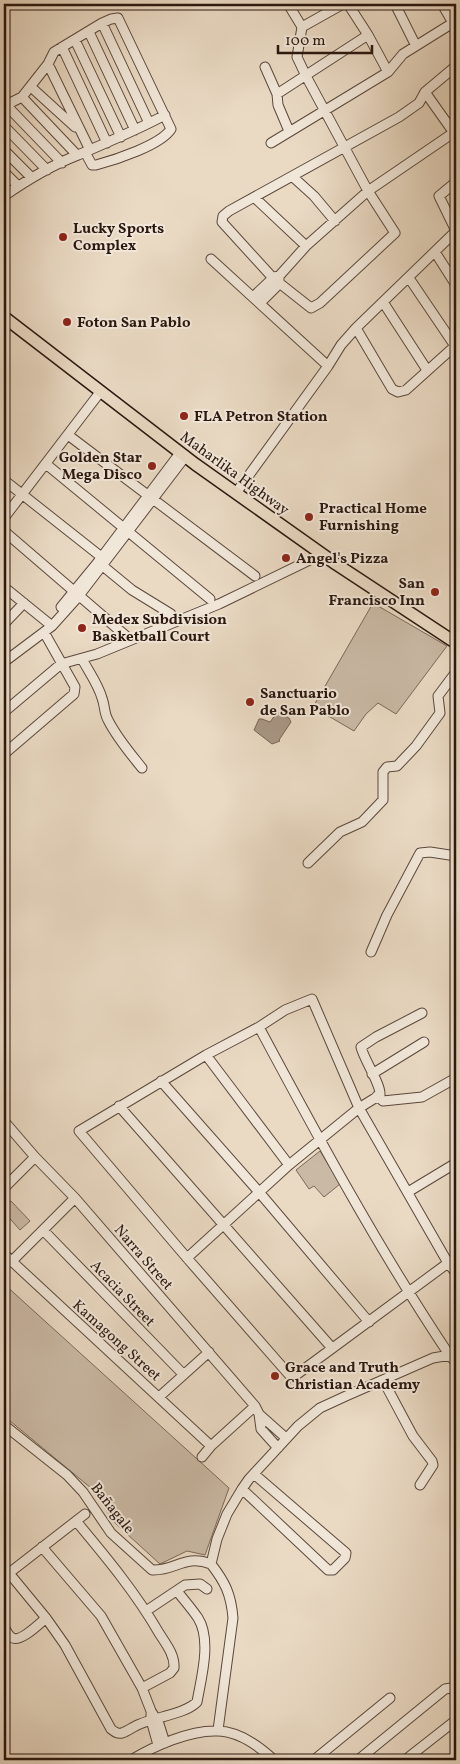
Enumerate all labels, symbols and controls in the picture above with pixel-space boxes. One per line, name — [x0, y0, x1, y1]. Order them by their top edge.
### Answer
scale bar — [278, 22, 371, 54]
text: 100 m — [285, 31, 325, 52]
place label: Lucky Sports Complex — [73, 219, 164, 257]
marker: Lucky Sports Complex — [57, 231, 69, 243]
place label: Foton San Pablo — [77, 313, 191, 334]
marker: Foton San Pablo — [61, 316, 73, 328]
place label: FLA Petron Station — [194, 407, 328, 428]
marker: FLA Petron Station — [178, 410, 190, 422]
street label: Maharlika Highway — [175, 427, 293, 521]
place label: Golden Star Mega Disco — [59, 448, 142, 486]
marker: Golden Star Mega Disco — [146, 460, 158, 472]
place label: Practical Home Furnishing — [319, 499, 427, 537]
marker: Practical Home Furnishing — [303, 511, 315, 523]
place label: Angel's Pizza — [296, 549, 389, 570]
marker: Angel's Pizza — [280, 552, 292, 564]
place label: San Francisco Inn — [329, 574, 425, 612]
marker: San Francisco Inn — [429, 586, 441, 598]
place label: Medex Subdivision Basketball Court — [92, 610, 227, 648]
marker: Medex Subdivision Basketball Court — [76, 622, 88, 634]
place label: Sanctuario de San Pablo — [260, 684, 350, 722]
marker: Sanctuario de San Pablo — [244, 696, 256, 708]
street label: Narra Street — [108, 1221, 177, 1295]
street label: Acacia Street — [85, 1256, 159, 1332]
street label: Kamagong Street — [67, 1296, 165, 1387]
place label: Grace and Truth Christian Academy — [285, 1358, 421, 1396]
marker: Grace and Truth Christian Academy — [269, 1370, 281, 1382]
street label: Bañagale — [85, 1479, 139, 1539]

